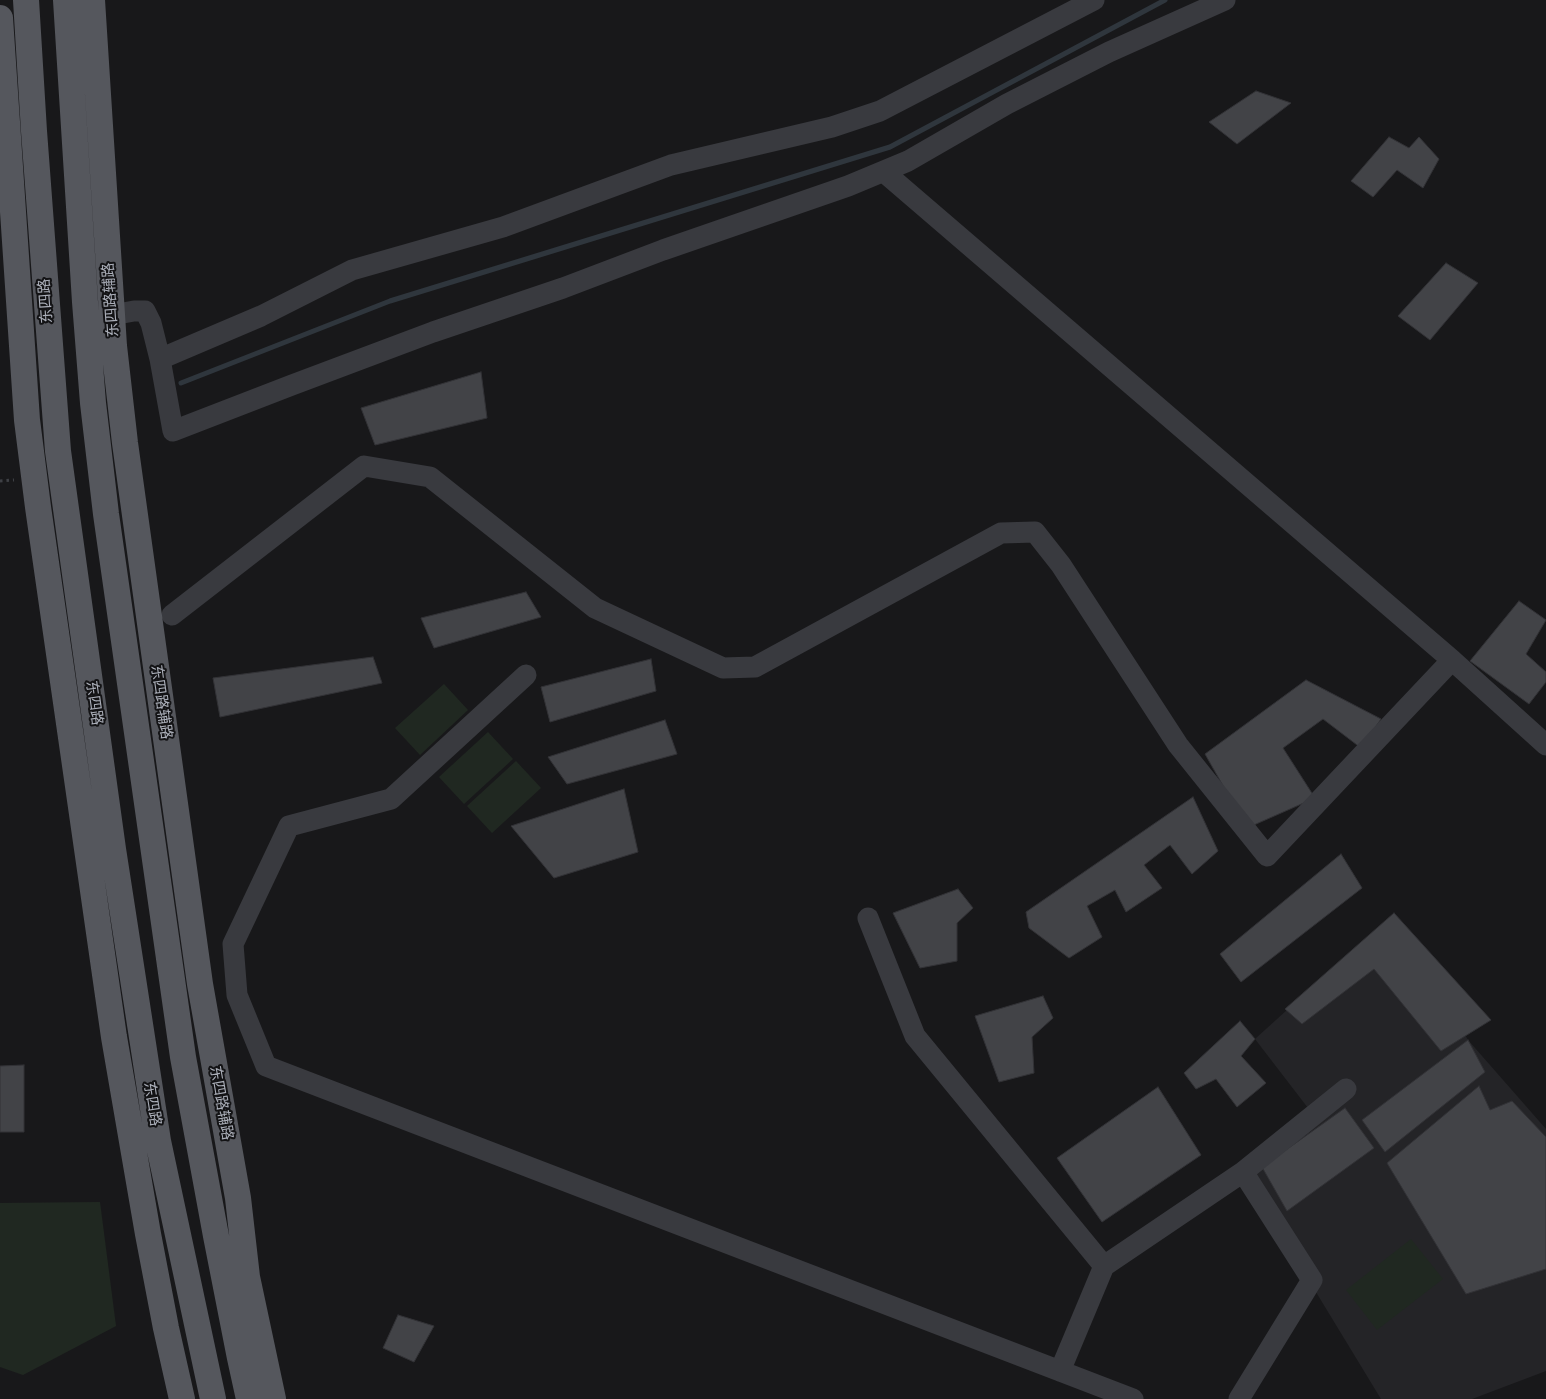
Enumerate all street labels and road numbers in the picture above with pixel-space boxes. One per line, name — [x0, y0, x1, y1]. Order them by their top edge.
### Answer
street label: 东四路辅路 — [99, 262, 123, 338]
street label: 东四路 — [35, 278, 57, 324]
street label: 东四路辅路 — [147, 664, 175, 740]
street label: 东四路 — [82, 679, 106, 727]
street label: 东四路辅路 — [206, 1065, 236, 1141]
street label: 东四路 — [140, 1080, 164, 1128]

